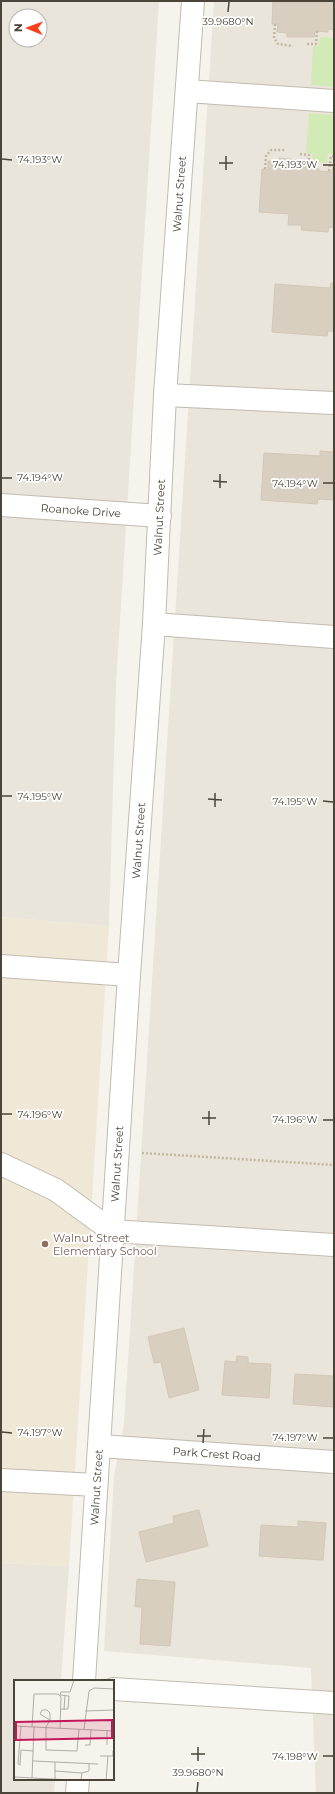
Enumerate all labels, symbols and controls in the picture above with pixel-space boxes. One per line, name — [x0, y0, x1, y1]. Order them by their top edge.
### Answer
north arrow — [8, 8, 48, 48]
text: 39.9680°N — [202, 15, 254, 28]
text: N — [11, 23, 25, 32]
text: 74.193°W — [18, 153, 62, 166]
street label: Walnut Street — [170, 155, 189, 233]
text: 74.193°W — [273, 158, 317, 171]
text: 74.194°W — [17, 471, 63, 484]
text: 74.194°W — [272, 477, 318, 490]
street label: Walnut Street — [150, 478, 168, 556]
street label: Roanoke Drive — [40, 501, 122, 520]
text: 74.195°W — [18, 790, 62, 803]
text: 74.195°W — [273, 795, 317, 808]
street label: Walnut Street — [129, 802, 148, 879]
text: 74.196°W — [17, 1108, 63, 1121]
text: 74.196°W — [272, 1113, 318, 1126]
street label: Walnut Street — [108, 1125, 126, 1203]
place label: Walnut Street Elementary School — [53, 1231, 157, 1258]
marker: Walnut Street Elementary School — [40, 1239, 50, 1249]
text: 74.197°W — [17, 1426, 63, 1439]
text: 74.197°W — [272, 1431, 318, 1444]
street label: Park Crest Road — [172, 1444, 261, 1464]
street label: Walnut Street — [87, 1448, 106, 1526]
inset map — [14, 1680, 114, 1780]
text: 74.198°W — [272, 1750, 318, 1763]
text: 39.9680°N — [172, 1766, 224, 1779]

